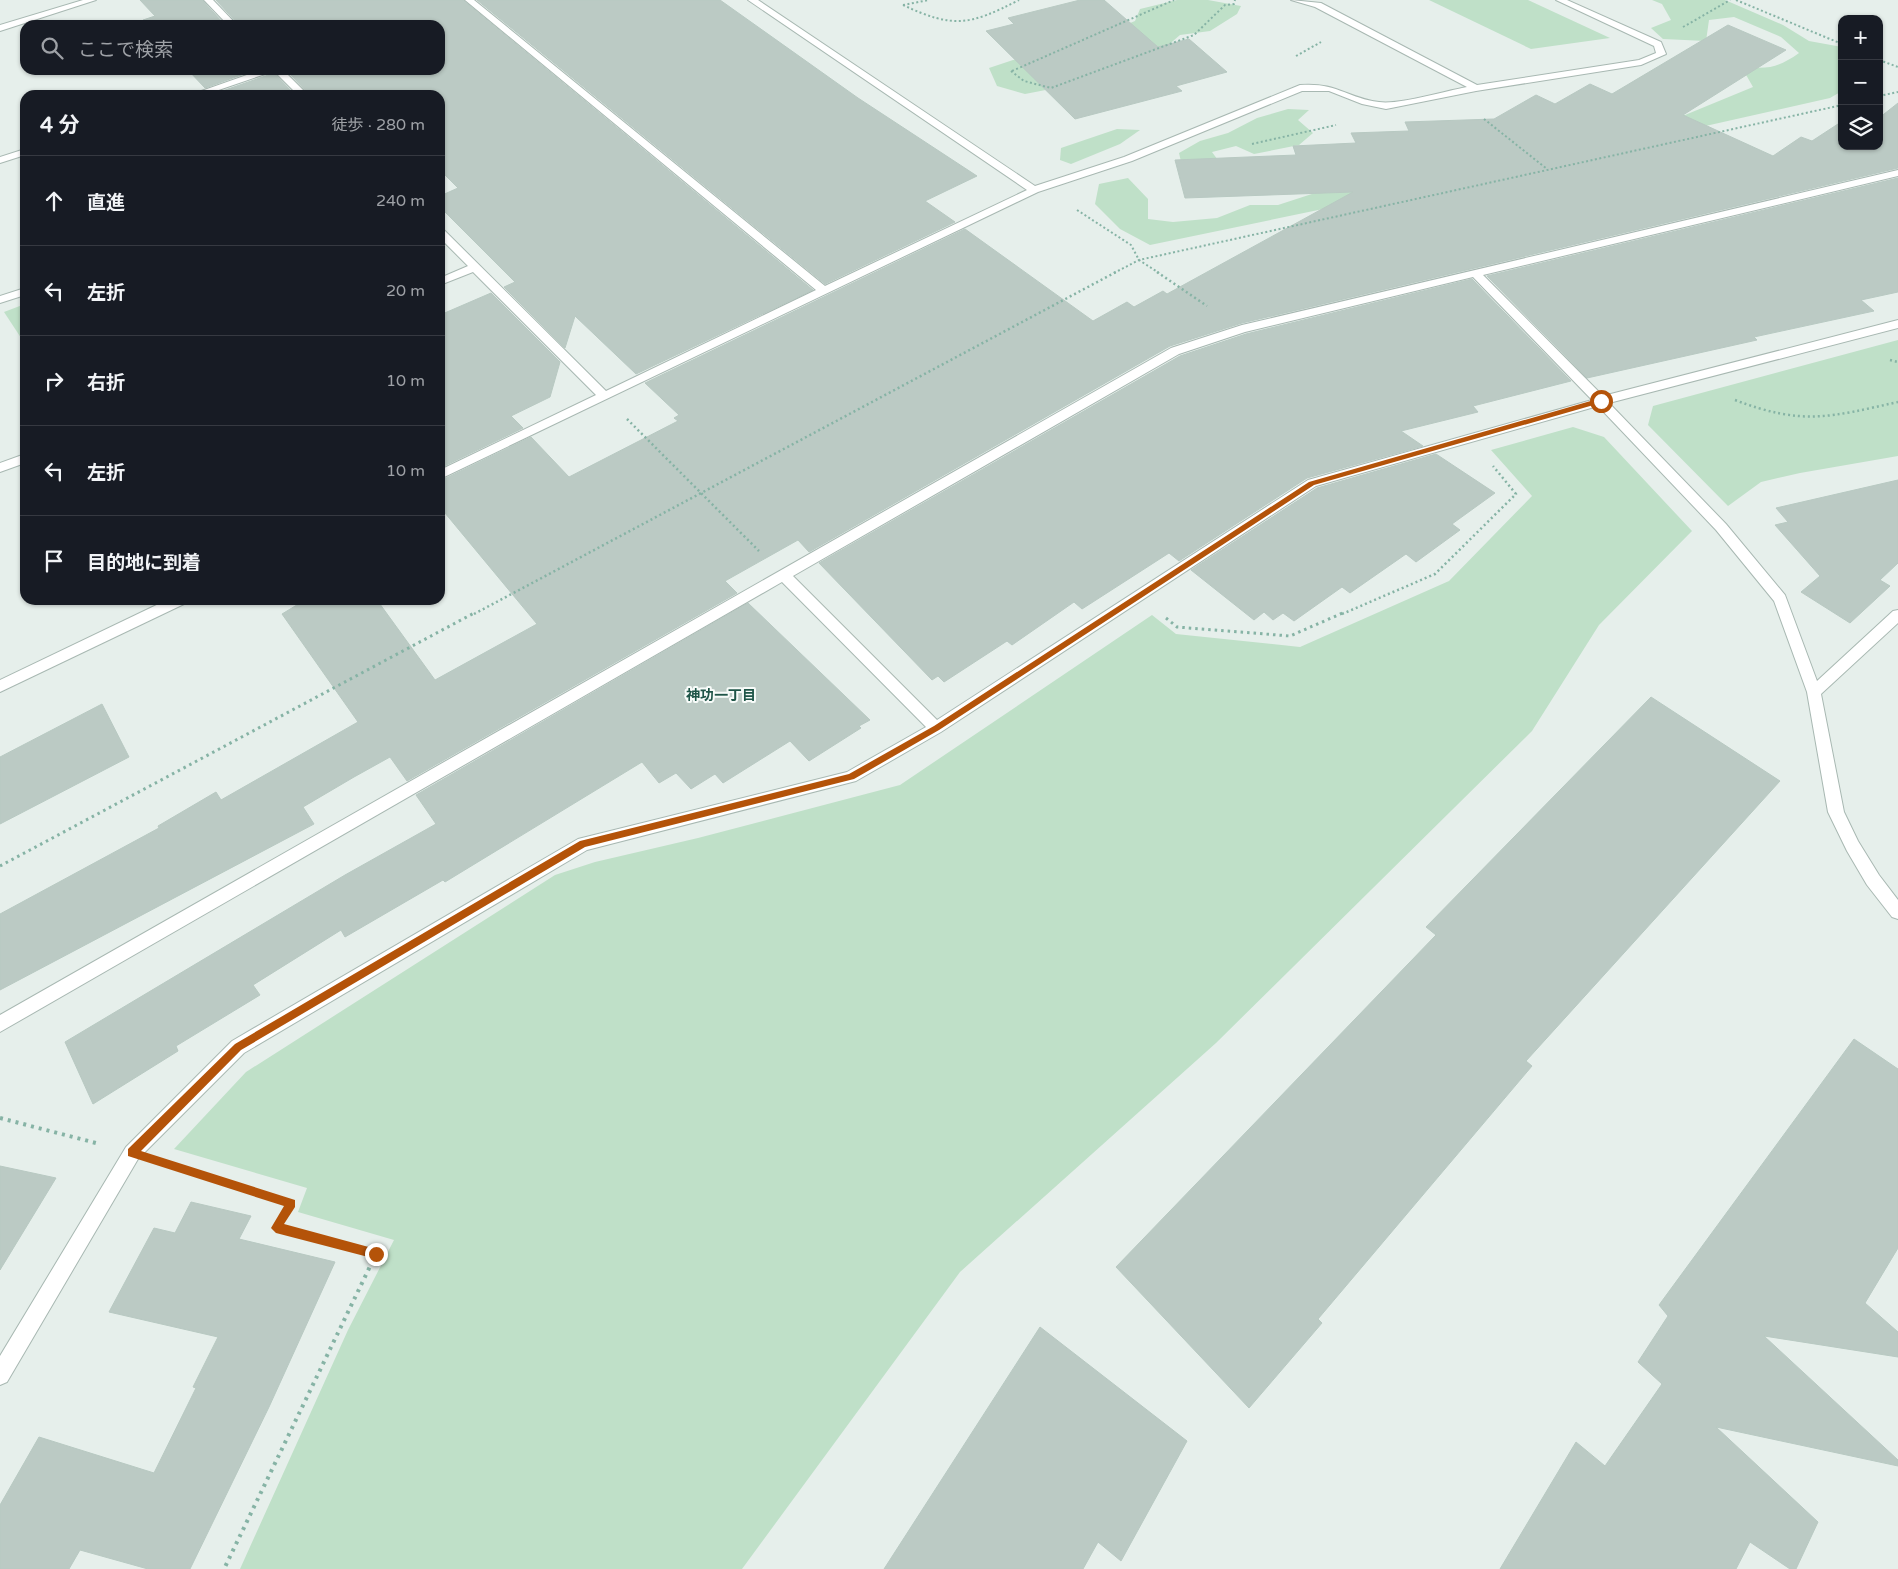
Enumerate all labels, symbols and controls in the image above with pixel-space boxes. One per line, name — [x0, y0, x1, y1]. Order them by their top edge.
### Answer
map controls — [1838, 15, 1883, 150]
button: + — [1838, 15, 1883, 60]
search box — [20, 20, 445, 75]
icon: search — [38, 34, 66, 62]
text: ここで検索 — [78, 39, 173, 61]
button: − — [1838, 60, 1883, 105]
button: layers — [1838, 105, 1883, 150]
text: 4 分 — [40, 113, 80, 138]
text: 徒歩 · 280 m — [332, 115, 425, 135]
icon: ahead — [40, 187, 68, 215]
text: 240 m — [376, 191, 425, 211]
text: 直進 — [87, 192, 125, 214]
icon: left — [40, 277, 68, 305]
text: 20 m — [386, 281, 425, 301]
text: 左折 — [87, 282, 125, 304]
icon: right — [40, 367, 68, 395]
text: 10 m — [386, 371, 425, 391]
text: 右折 — [87, 372, 125, 394]
route start — [1590, 390, 1613, 413]
icon: left — [40, 457, 68, 485]
text: 10 m — [386, 461, 425, 481]
text: 左折 — [87, 462, 125, 484]
icon: arrive — [40, 547, 68, 575]
text: 目的地に到着 — [87, 552, 201, 574]
district label: 神功一丁目 — [686, 687, 756, 704]
route end — [365, 1243, 388, 1266]

